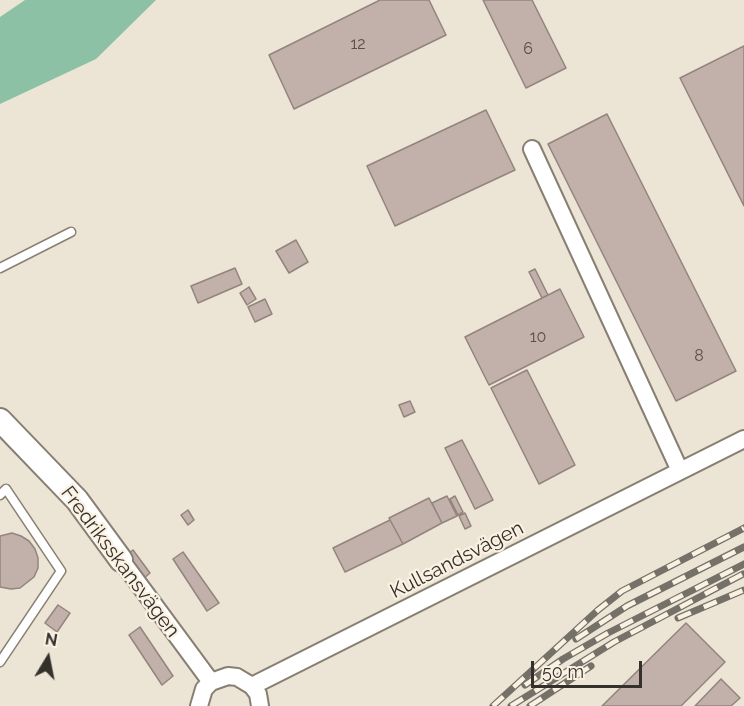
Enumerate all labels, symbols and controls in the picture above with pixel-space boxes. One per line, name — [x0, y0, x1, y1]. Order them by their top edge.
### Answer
house number: 12 — [350, 34, 366, 54]
house number: 6 — [523, 39, 533, 59]
house number: 10 — [530, 327, 546, 347]
house number: 8 — [694, 346, 704, 366]
street label: Fredriksskansvägen — [55, 482, 185, 642]
street label: Kullsandsvägen — [386, 516, 528, 604]
north arrow — [18, 628, 78, 688]
text: N — [44, 629, 59, 650]
scale bar — [534, 649, 645, 687]
text: 50 m — [542, 661, 584, 682]

